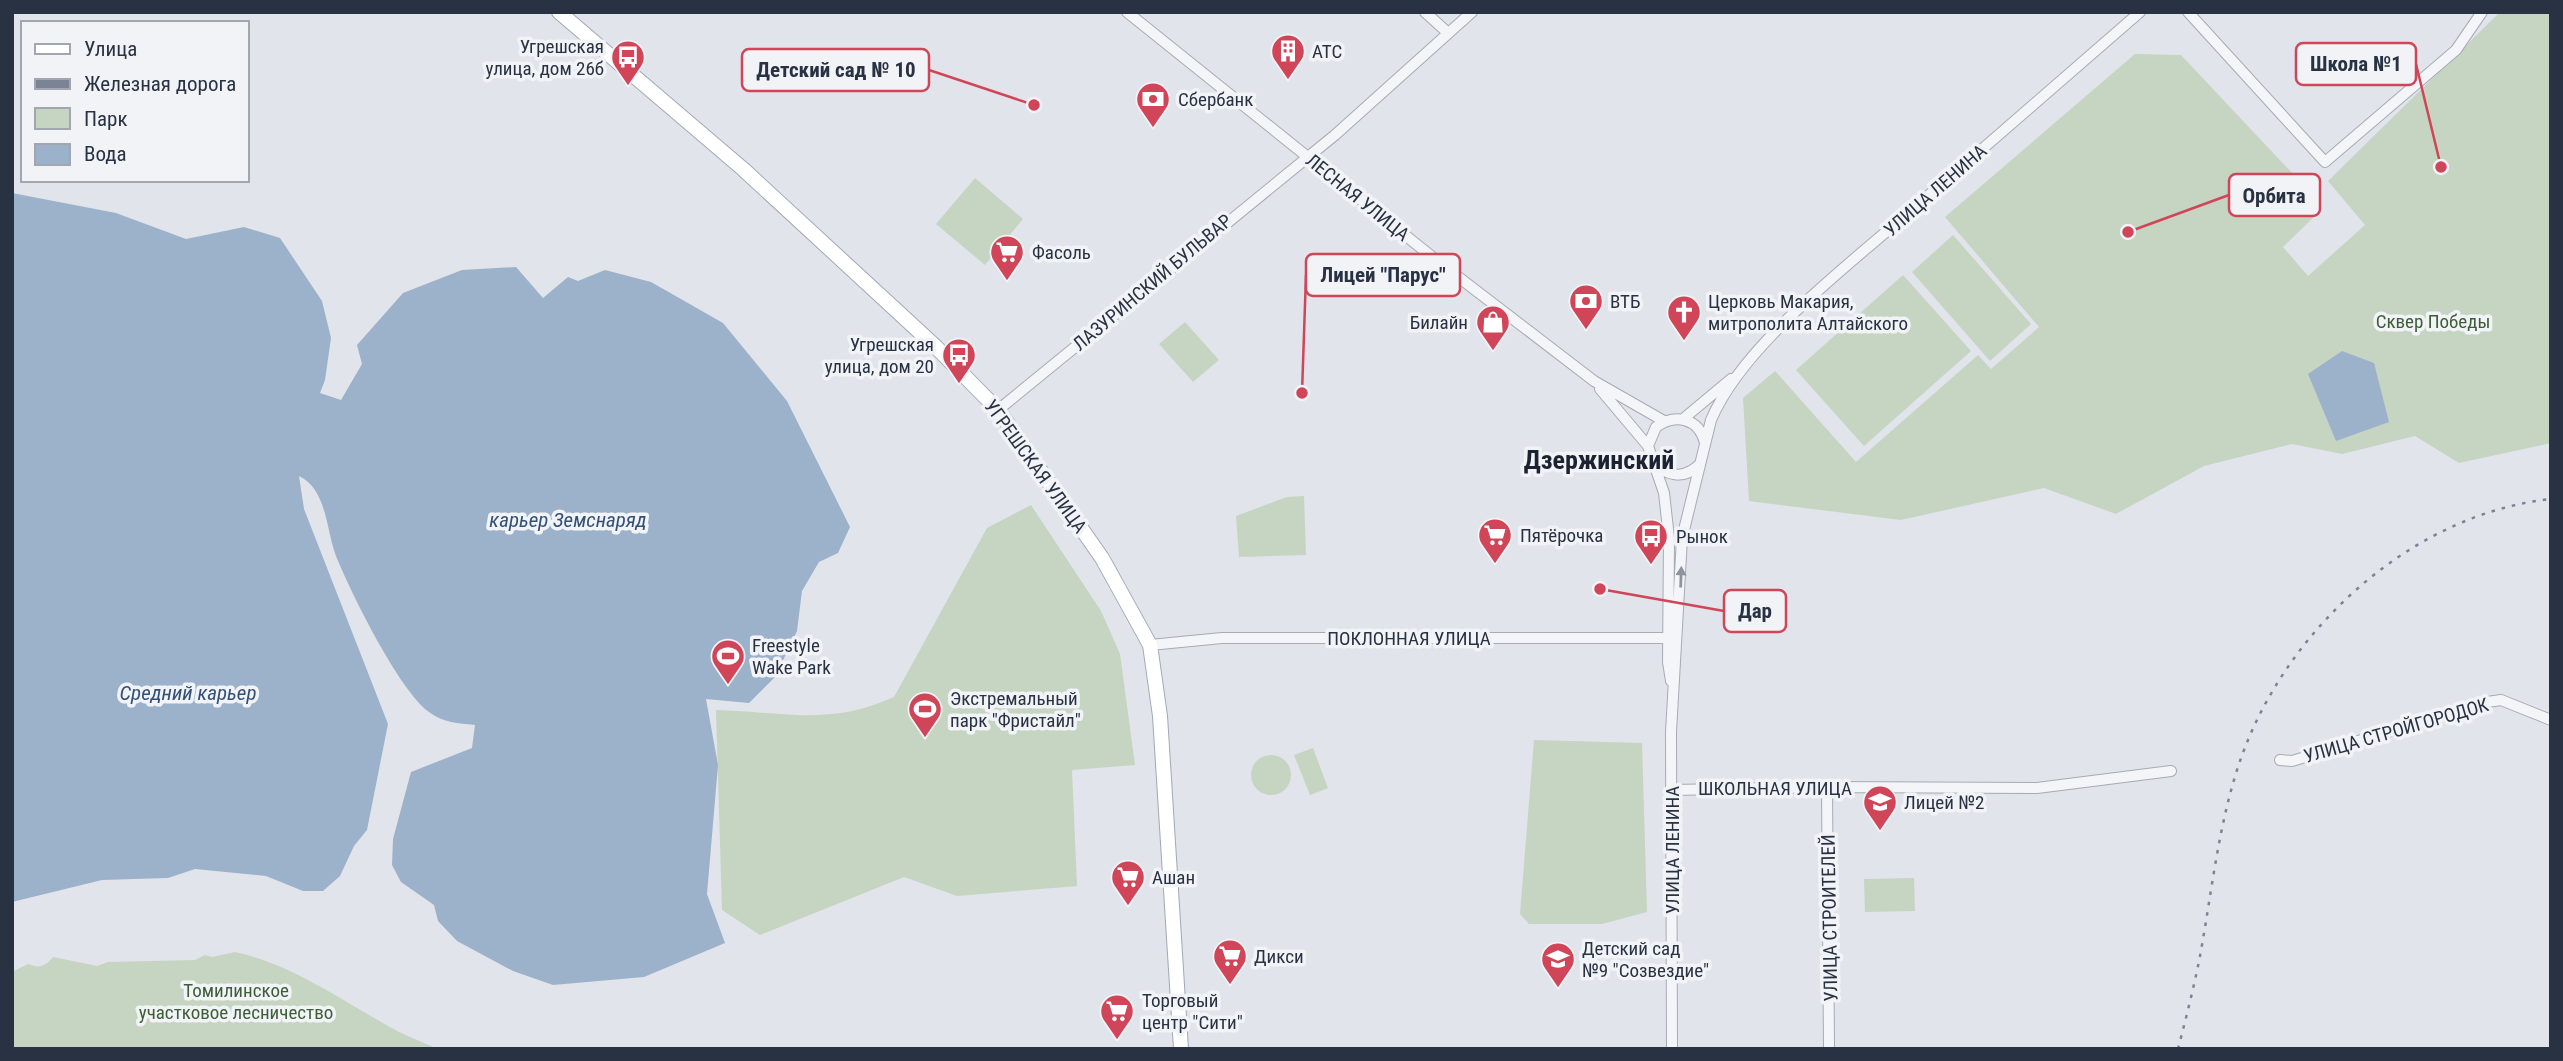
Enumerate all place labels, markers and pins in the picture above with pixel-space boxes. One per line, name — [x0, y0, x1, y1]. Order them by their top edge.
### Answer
building icon: АТС — [1269, 32, 1307, 81]
place label: Угрешская улица, дом 26б — [486, 35, 604, 80]
bus stop icon: Угрешская улица, дом 26б — [609, 38, 647, 87]
place label: АТС — [1312, 40, 1342, 63]
callout: Школа №1 — [2296, 43, 2416, 85]
callout: Детский сад № 10 — [742, 49, 929, 91]
bank icon: Сбербанк — [1134, 80, 1172, 129]
place label: Сбербанк — [1178, 88, 1253, 111]
callout: Орбита — [2229, 174, 2320, 216]
supermarket icon: Фасоль — [988, 233, 1026, 282]
place label: Фасоль — [1032, 241, 1091, 264]
callout: Лицей "Парус" — [1306, 254, 1460, 296]
bank icon: ВТБ — [1567, 282, 1605, 331]
place label: ВТБ — [1610, 290, 1640, 313]
place label: Церковь Макария, митрополита Алтайского — [1708, 290, 1908, 335]
church icon: Церковь Макария, митрополита Алтайского — [1665, 293, 1703, 342]
shop icon: Билайн — [1474, 303, 1512, 352]
place label: Билайн — [1410, 311, 1468, 334]
place label: Угрешская улица, дом 20 — [825, 333, 934, 378]
bus stop icon: Угрешская улица, дом 20 — [940, 336, 978, 385]
supermarket icon: Пятёрочка — [1476, 516, 1514, 565]
bus stop icon: Рынок — [1632, 517, 1670, 566]
place label: Пятёрочка — [1520, 524, 1603, 547]
place label: Рынок — [1676, 525, 1728, 548]
callout: Дар — [1724, 590, 1786, 632]
place label: Freestyle Wake Park — [752, 634, 831, 679]
sports icon: Freestyle Wake Park — [709, 637, 747, 686]
place label: Экстремальный парк "Фристайл" — [950, 687, 1081, 732]
sports icon: Экстремальный парк "Фристайл" — [906, 690, 944, 739]
school or university icon: Лицей №2 — [1861, 783, 1899, 832]
place label: Лицей №2 — [1904, 791, 1985, 814]
supermarket icon: Ашан — [1109, 858, 1147, 907]
place label: Ашан — [1152, 866, 1195, 889]
supermarket icon: Дикси — [1211, 937, 1249, 986]
place label: Детский сад №9 "Созвездие" — [1582, 937, 1709, 982]
school or university icon: Детский сад №9 "Созвездие" — [1539, 940, 1577, 989]
place label: Дикси — [1254, 945, 1304, 968]
place label: Торговый центр "Сити" — [1142, 989, 1243, 1034]
supermarket icon: Торговый центр "Сити" — [1098, 992, 1136, 1041]

